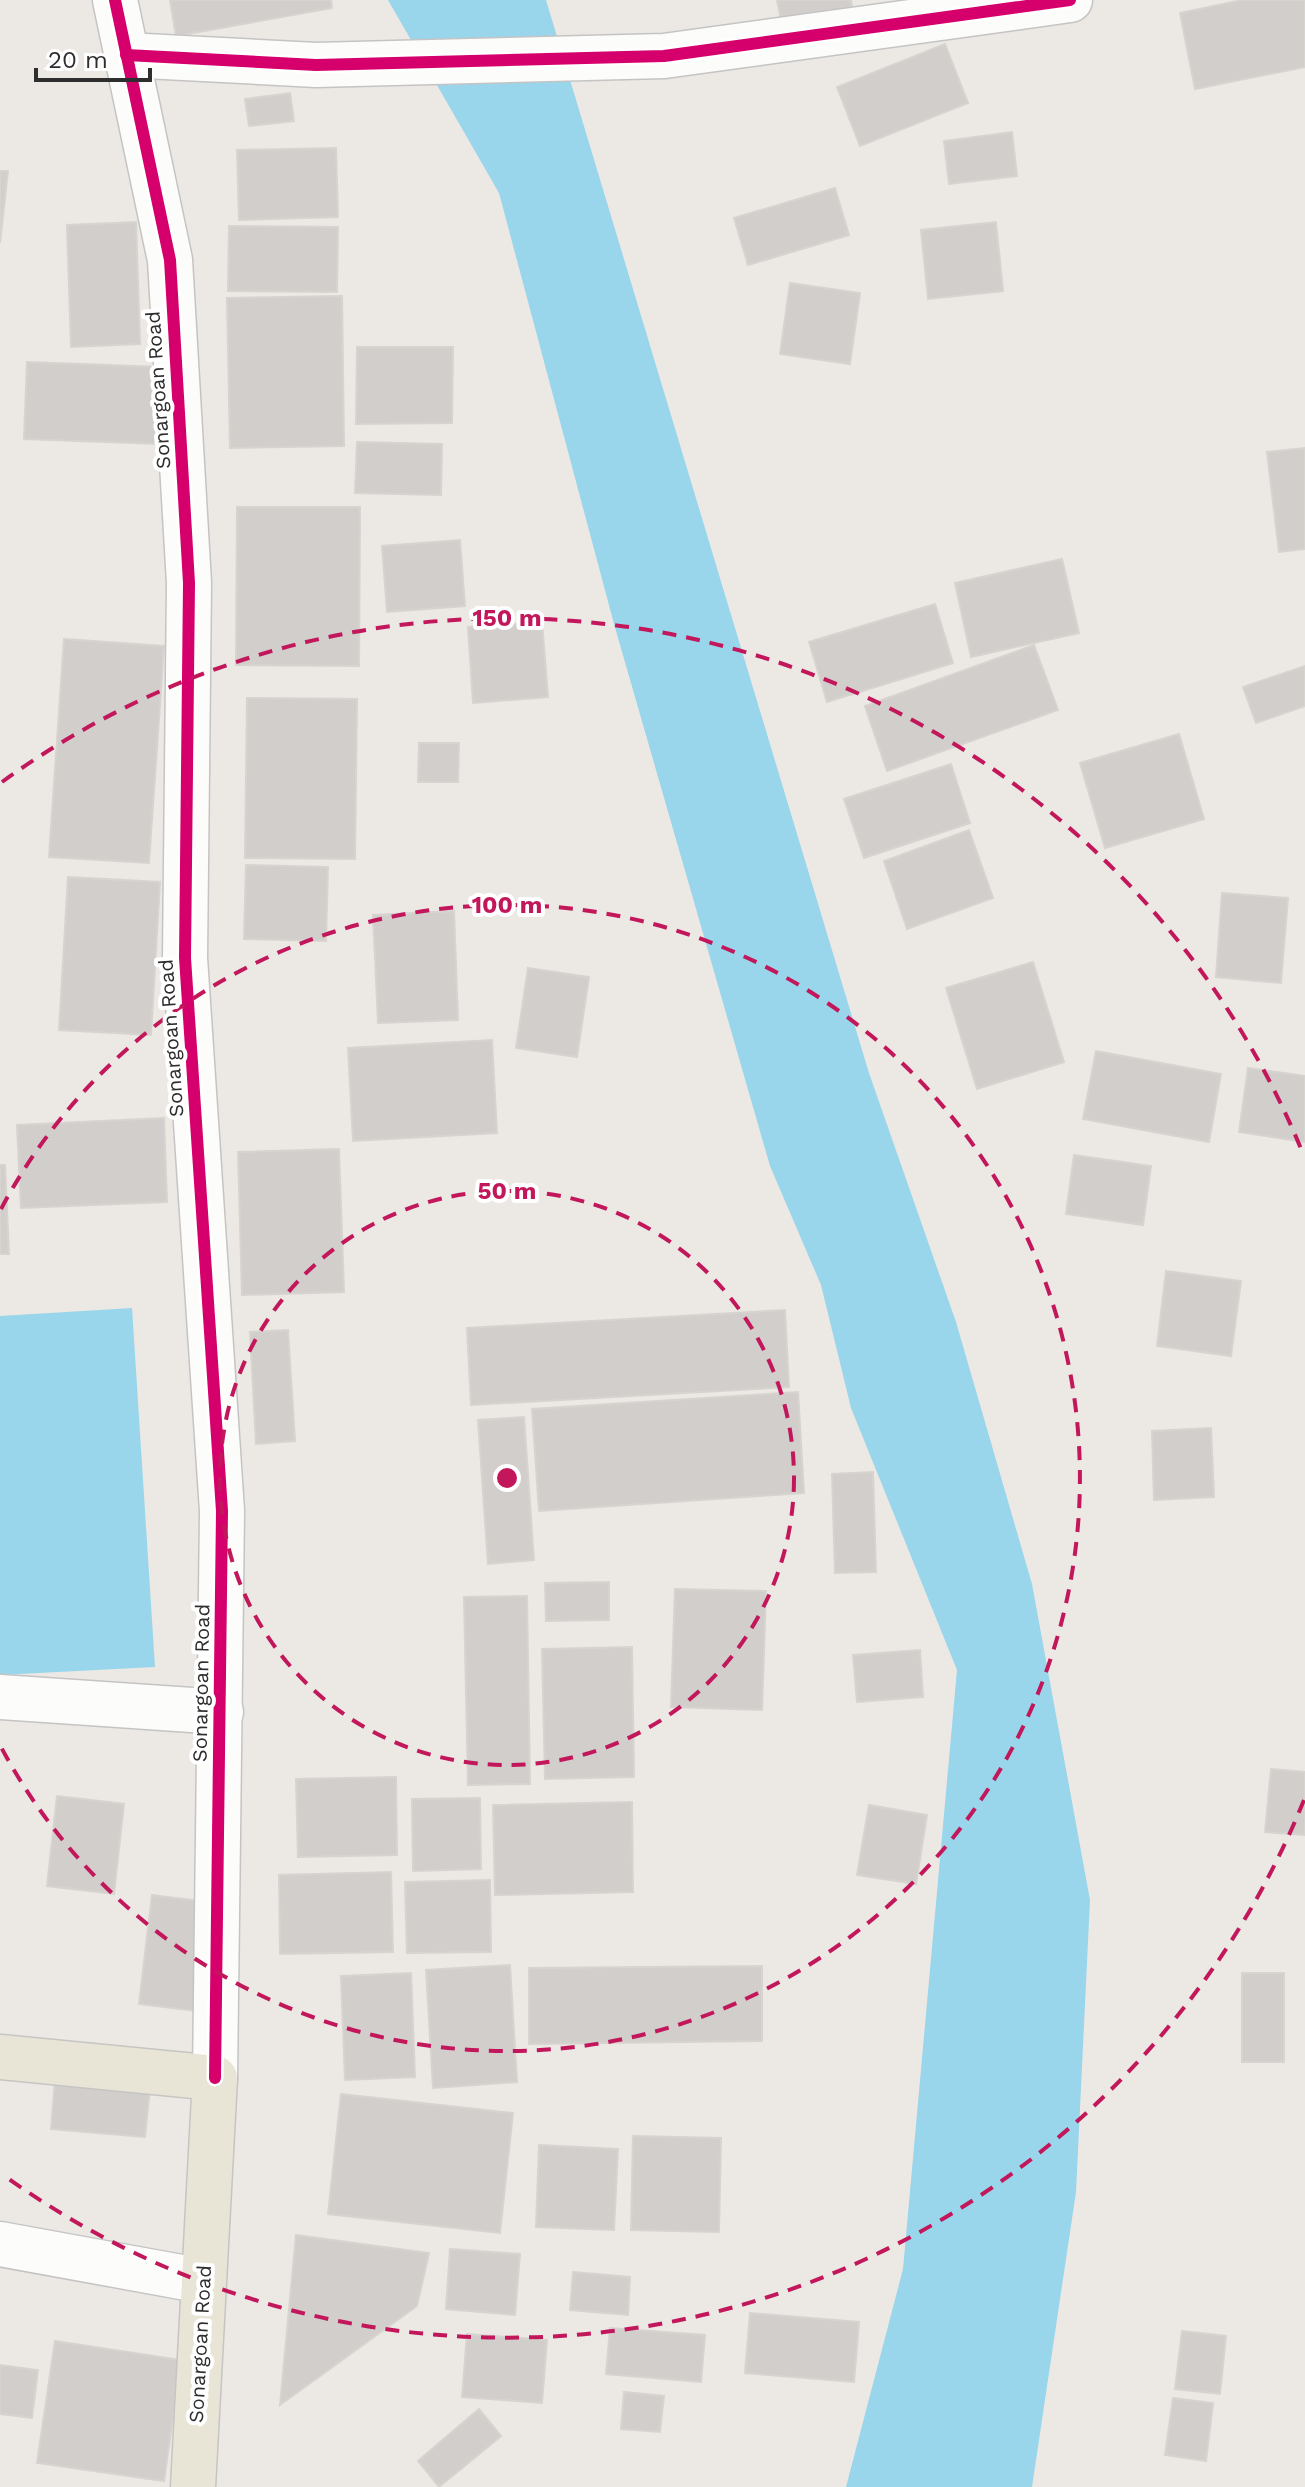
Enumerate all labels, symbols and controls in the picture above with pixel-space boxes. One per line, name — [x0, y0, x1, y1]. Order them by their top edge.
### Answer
scale bar — [36, 32, 150, 82]
text: 20 m — [48, 46, 108, 74]
street label: Sonargoan Road — [141, 310, 175, 470]
text: 150 m — [472, 604, 542, 632]
text: 100 m — [472, 891, 542, 919]
street label: Sonargoan Road — [154, 958, 188, 1118]
text: 50 m — [478, 1177, 536, 1205]
centre of rings — [493, 1464, 521, 1492]
street label: Sonargoan Road — [188, 1604, 214, 1762]
street label: Sonargoan Road — [184, 2264, 216, 2424]

